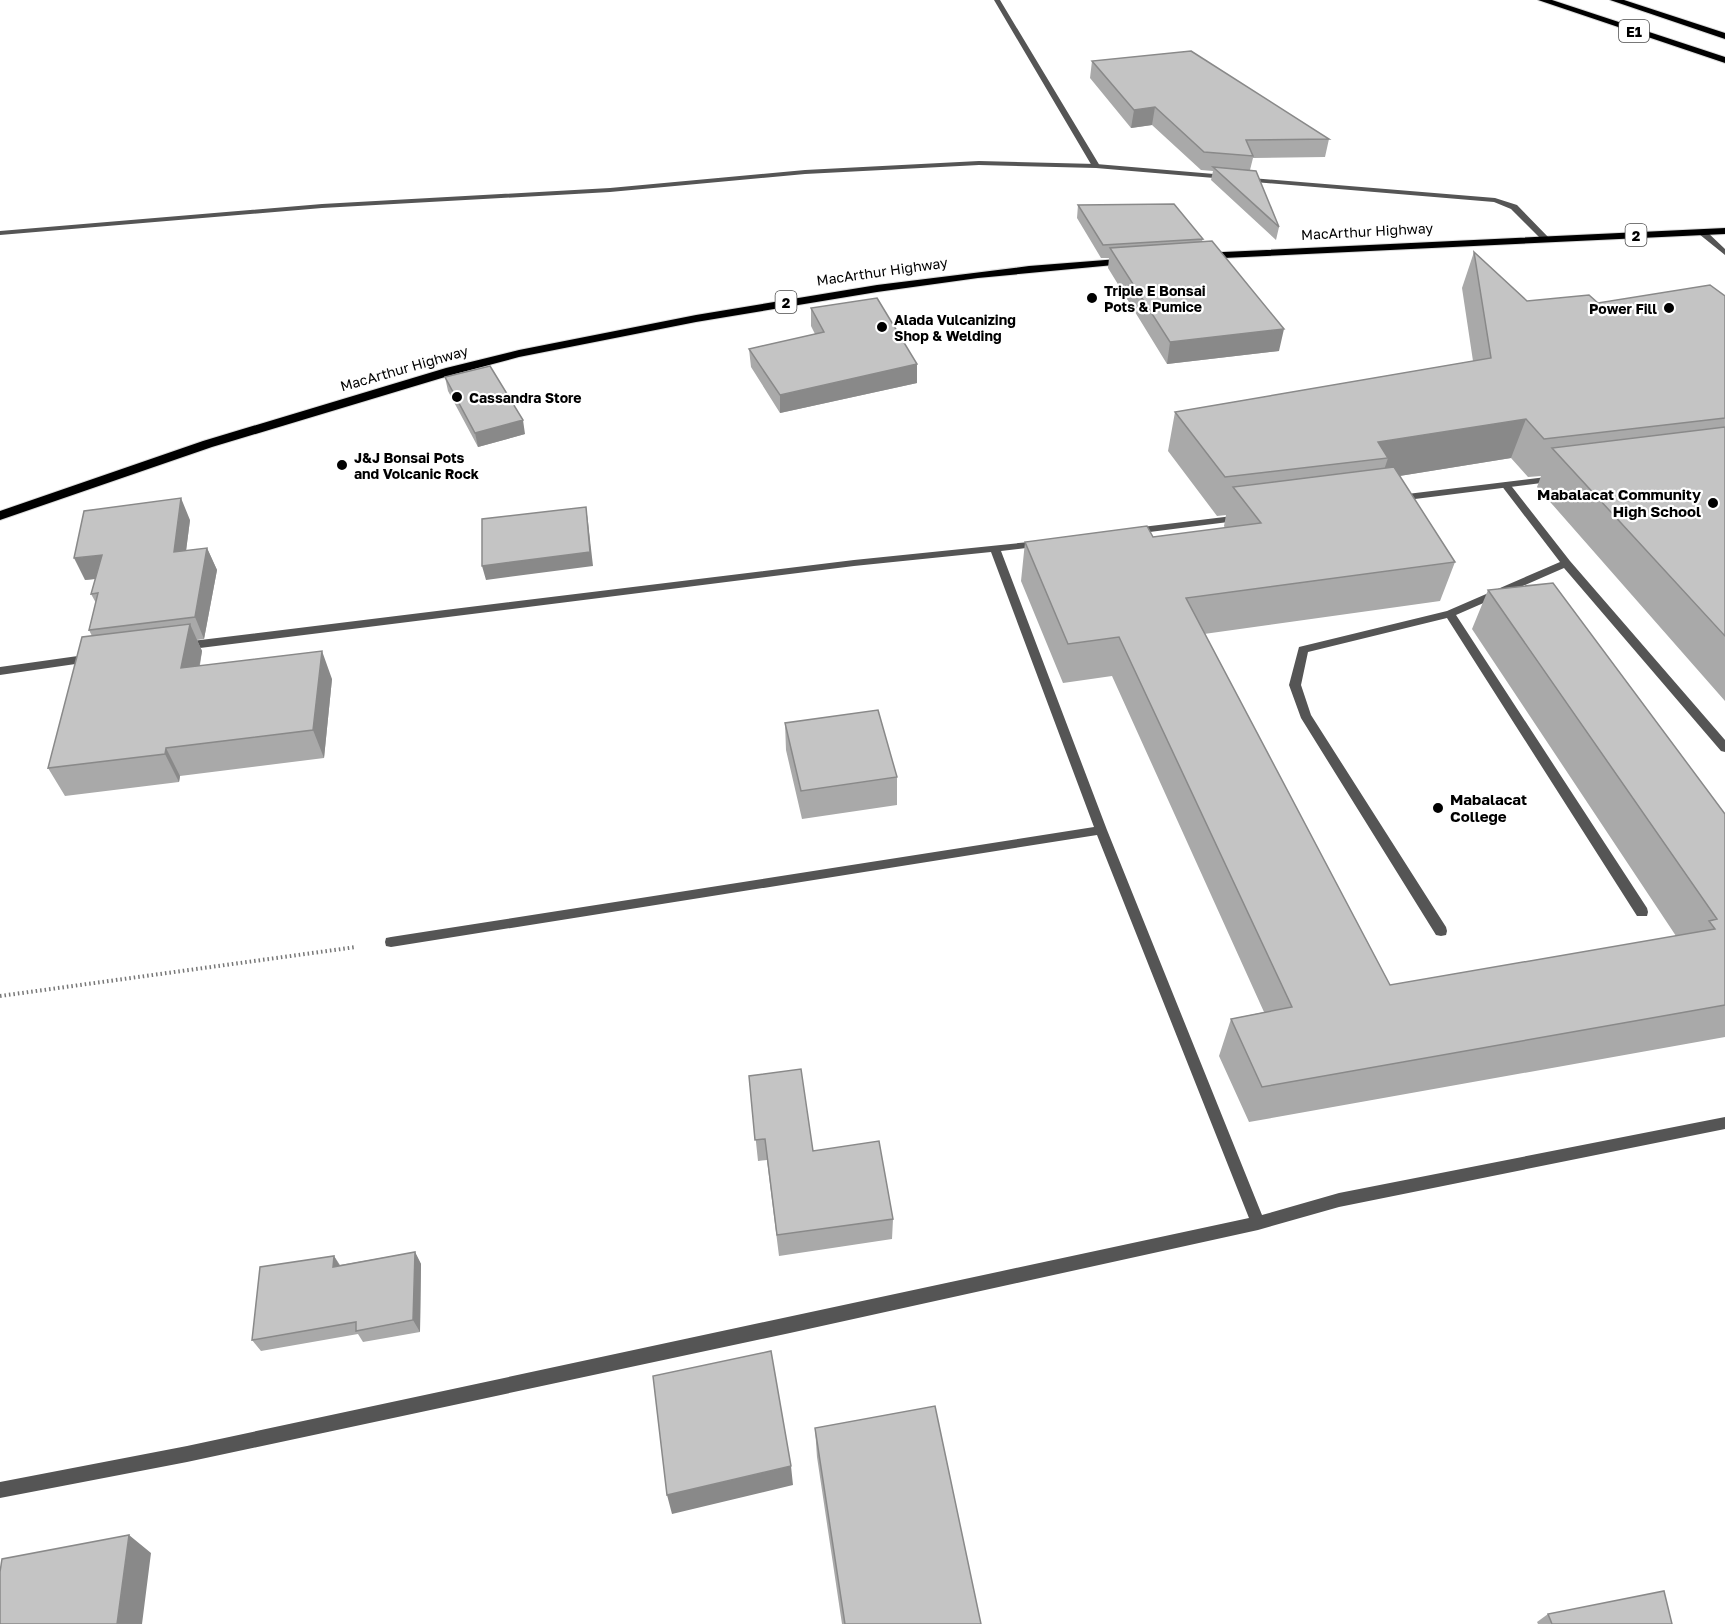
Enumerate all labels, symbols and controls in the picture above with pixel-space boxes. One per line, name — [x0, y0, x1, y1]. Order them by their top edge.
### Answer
road number: E1 — [1619, 20, 1649, 42]
street label: MacArthur Highway — [1300, 219, 1434, 243]
road number: 2 — [1626, 224, 1646, 246]
street label: MacArthur Highway — [815, 253, 949, 289]
place label: Triple E Bonsai Pots & Pumice — [1104, 282, 1206, 315]
road number: 2 — [776, 291, 796, 313]
marker: Triple E Bonsai Pots & Pumice — [1085, 291, 1099, 305]
place label: Power Fill — [1589, 300, 1657, 317]
marker: Power Fill — [1662, 301, 1676, 315]
place label: Alada Vulcanizing Shop & Welding — [894, 311, 1016, 344]
marker: Alada Vulcanizing Shop & Welding — [875, 320, 889, 334]
street label: MacArthur Highway — [338, 342, 470, 394]
place label: Cassandra Store — [469, 389, 582, 406]
marker: Cassandra Store — [450, 390, 464, 404]
place label: J&J Bonsai Pots and Volcanic Rock — [354, 449, 479, 482]
marker: J&J Bonsai Pots and Volcanic Rock — [335, 458, 349, 472]
place label: Mabalacat Community High School — [1537, 485, 1701, 520]
marker: Mabalacat Community High School — [1706, 496, 1720, 510]
place label: Mabalacat College — [1450, 790, 1527, 825]
marker: Mabalacat College — [1431, 801, 1445, 815]

